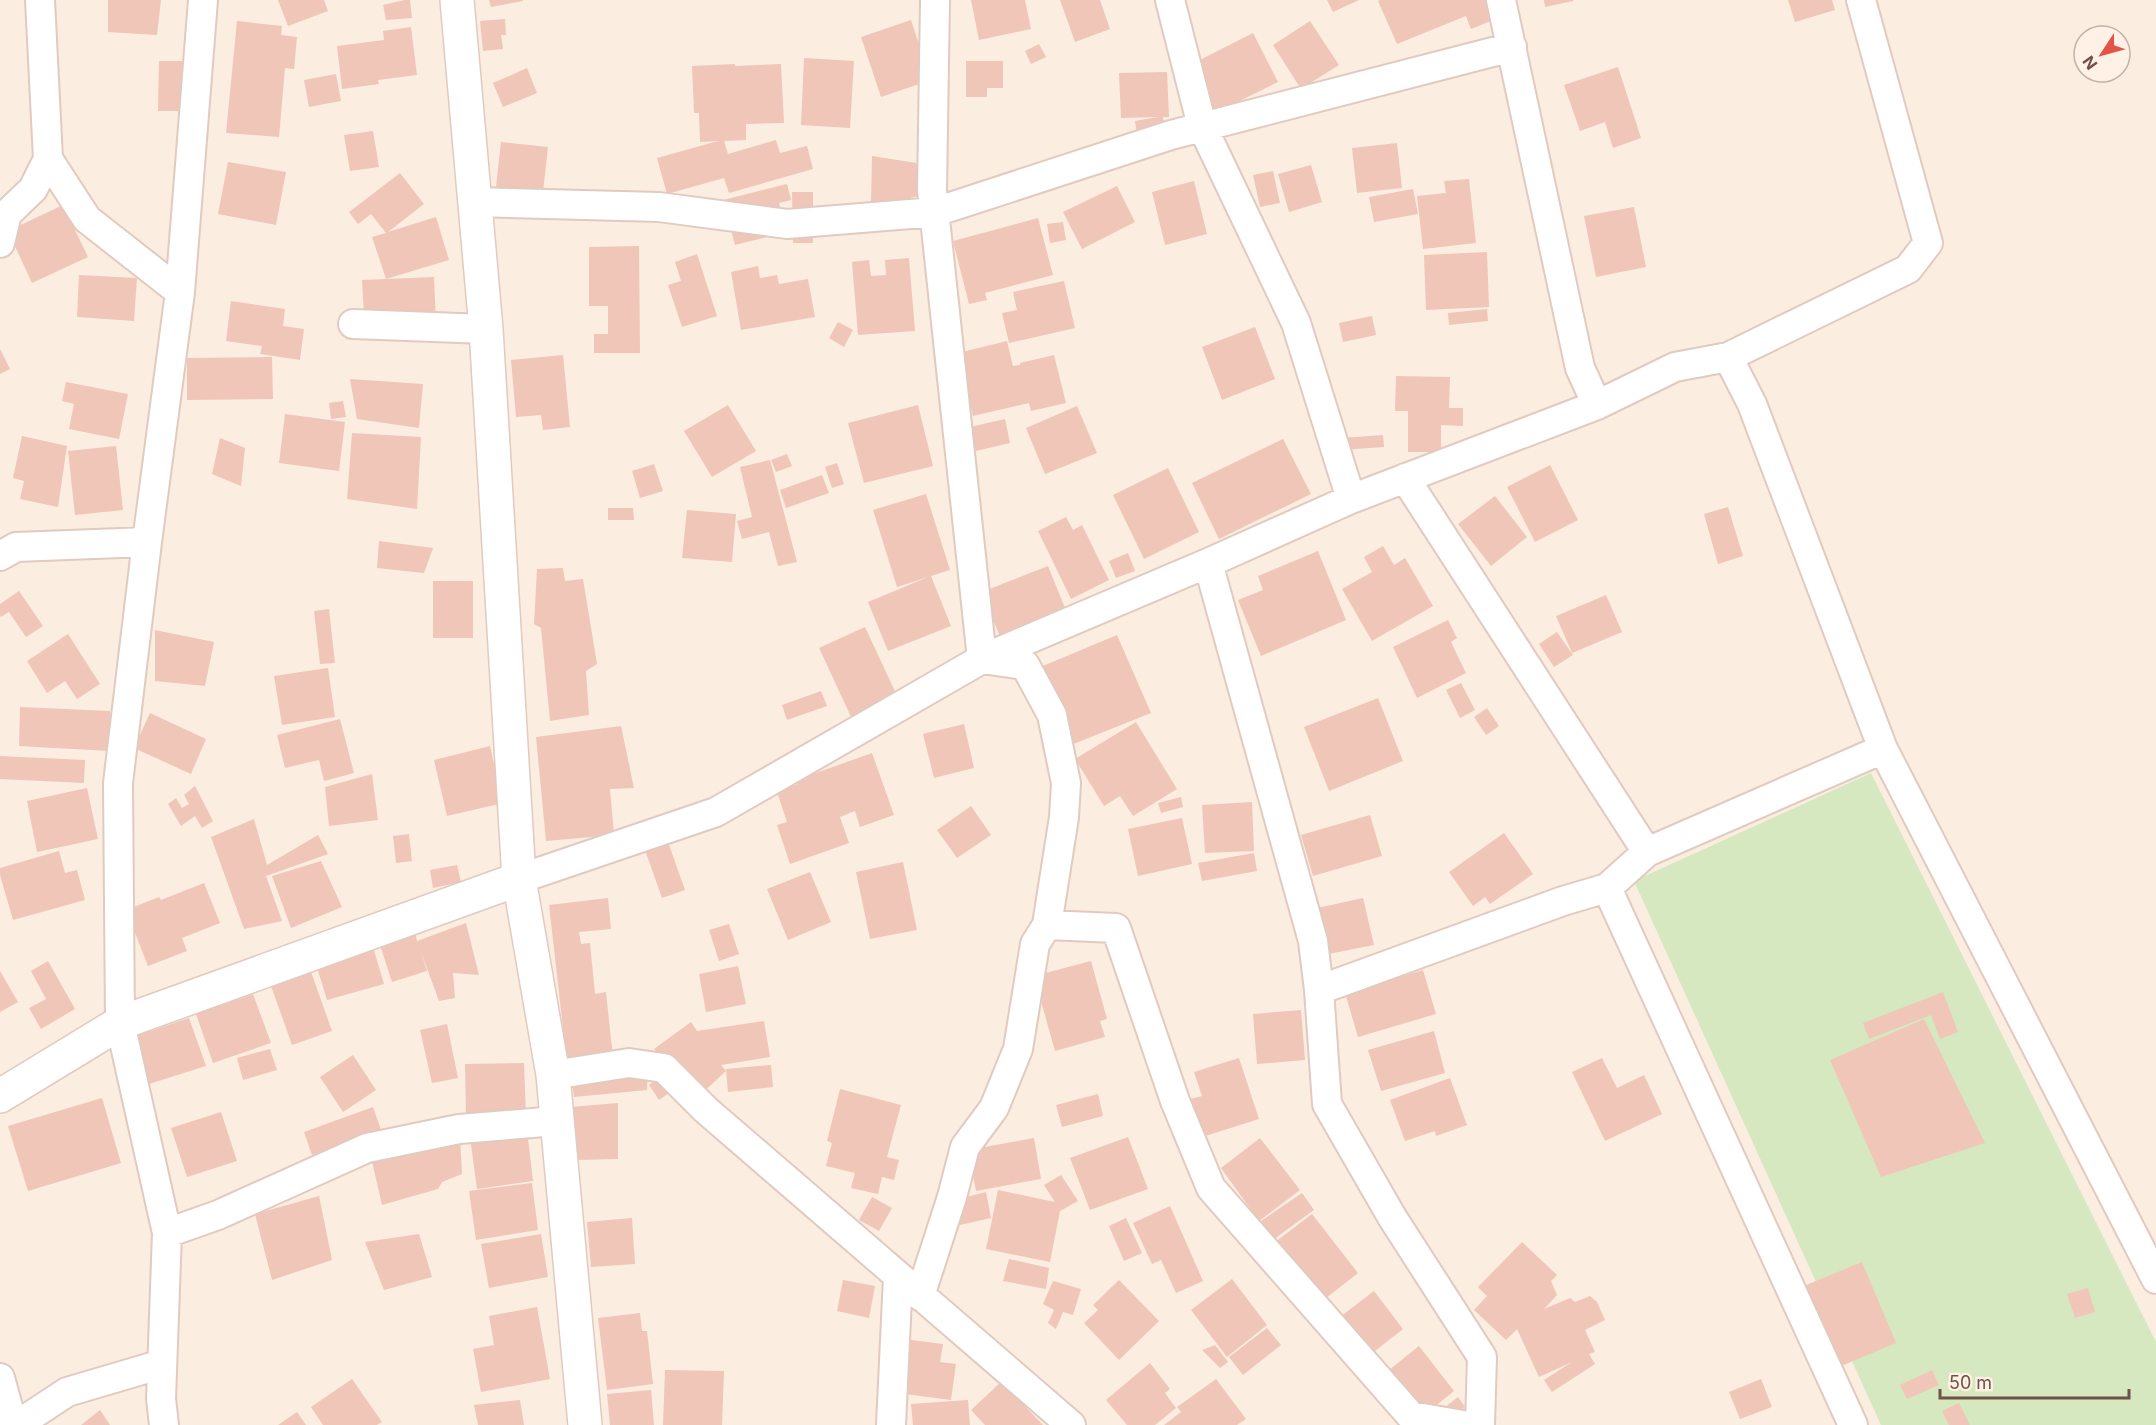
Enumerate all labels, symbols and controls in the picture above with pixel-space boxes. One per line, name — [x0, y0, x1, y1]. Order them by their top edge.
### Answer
north arrow — [2072, 24, 2132, 84]
text: N — [2078, 52, 2102, 74]
scale bar — [1940, 1362, 2129, 1400]
text: 50 m — [1949, 1372, 1992, 1393]

